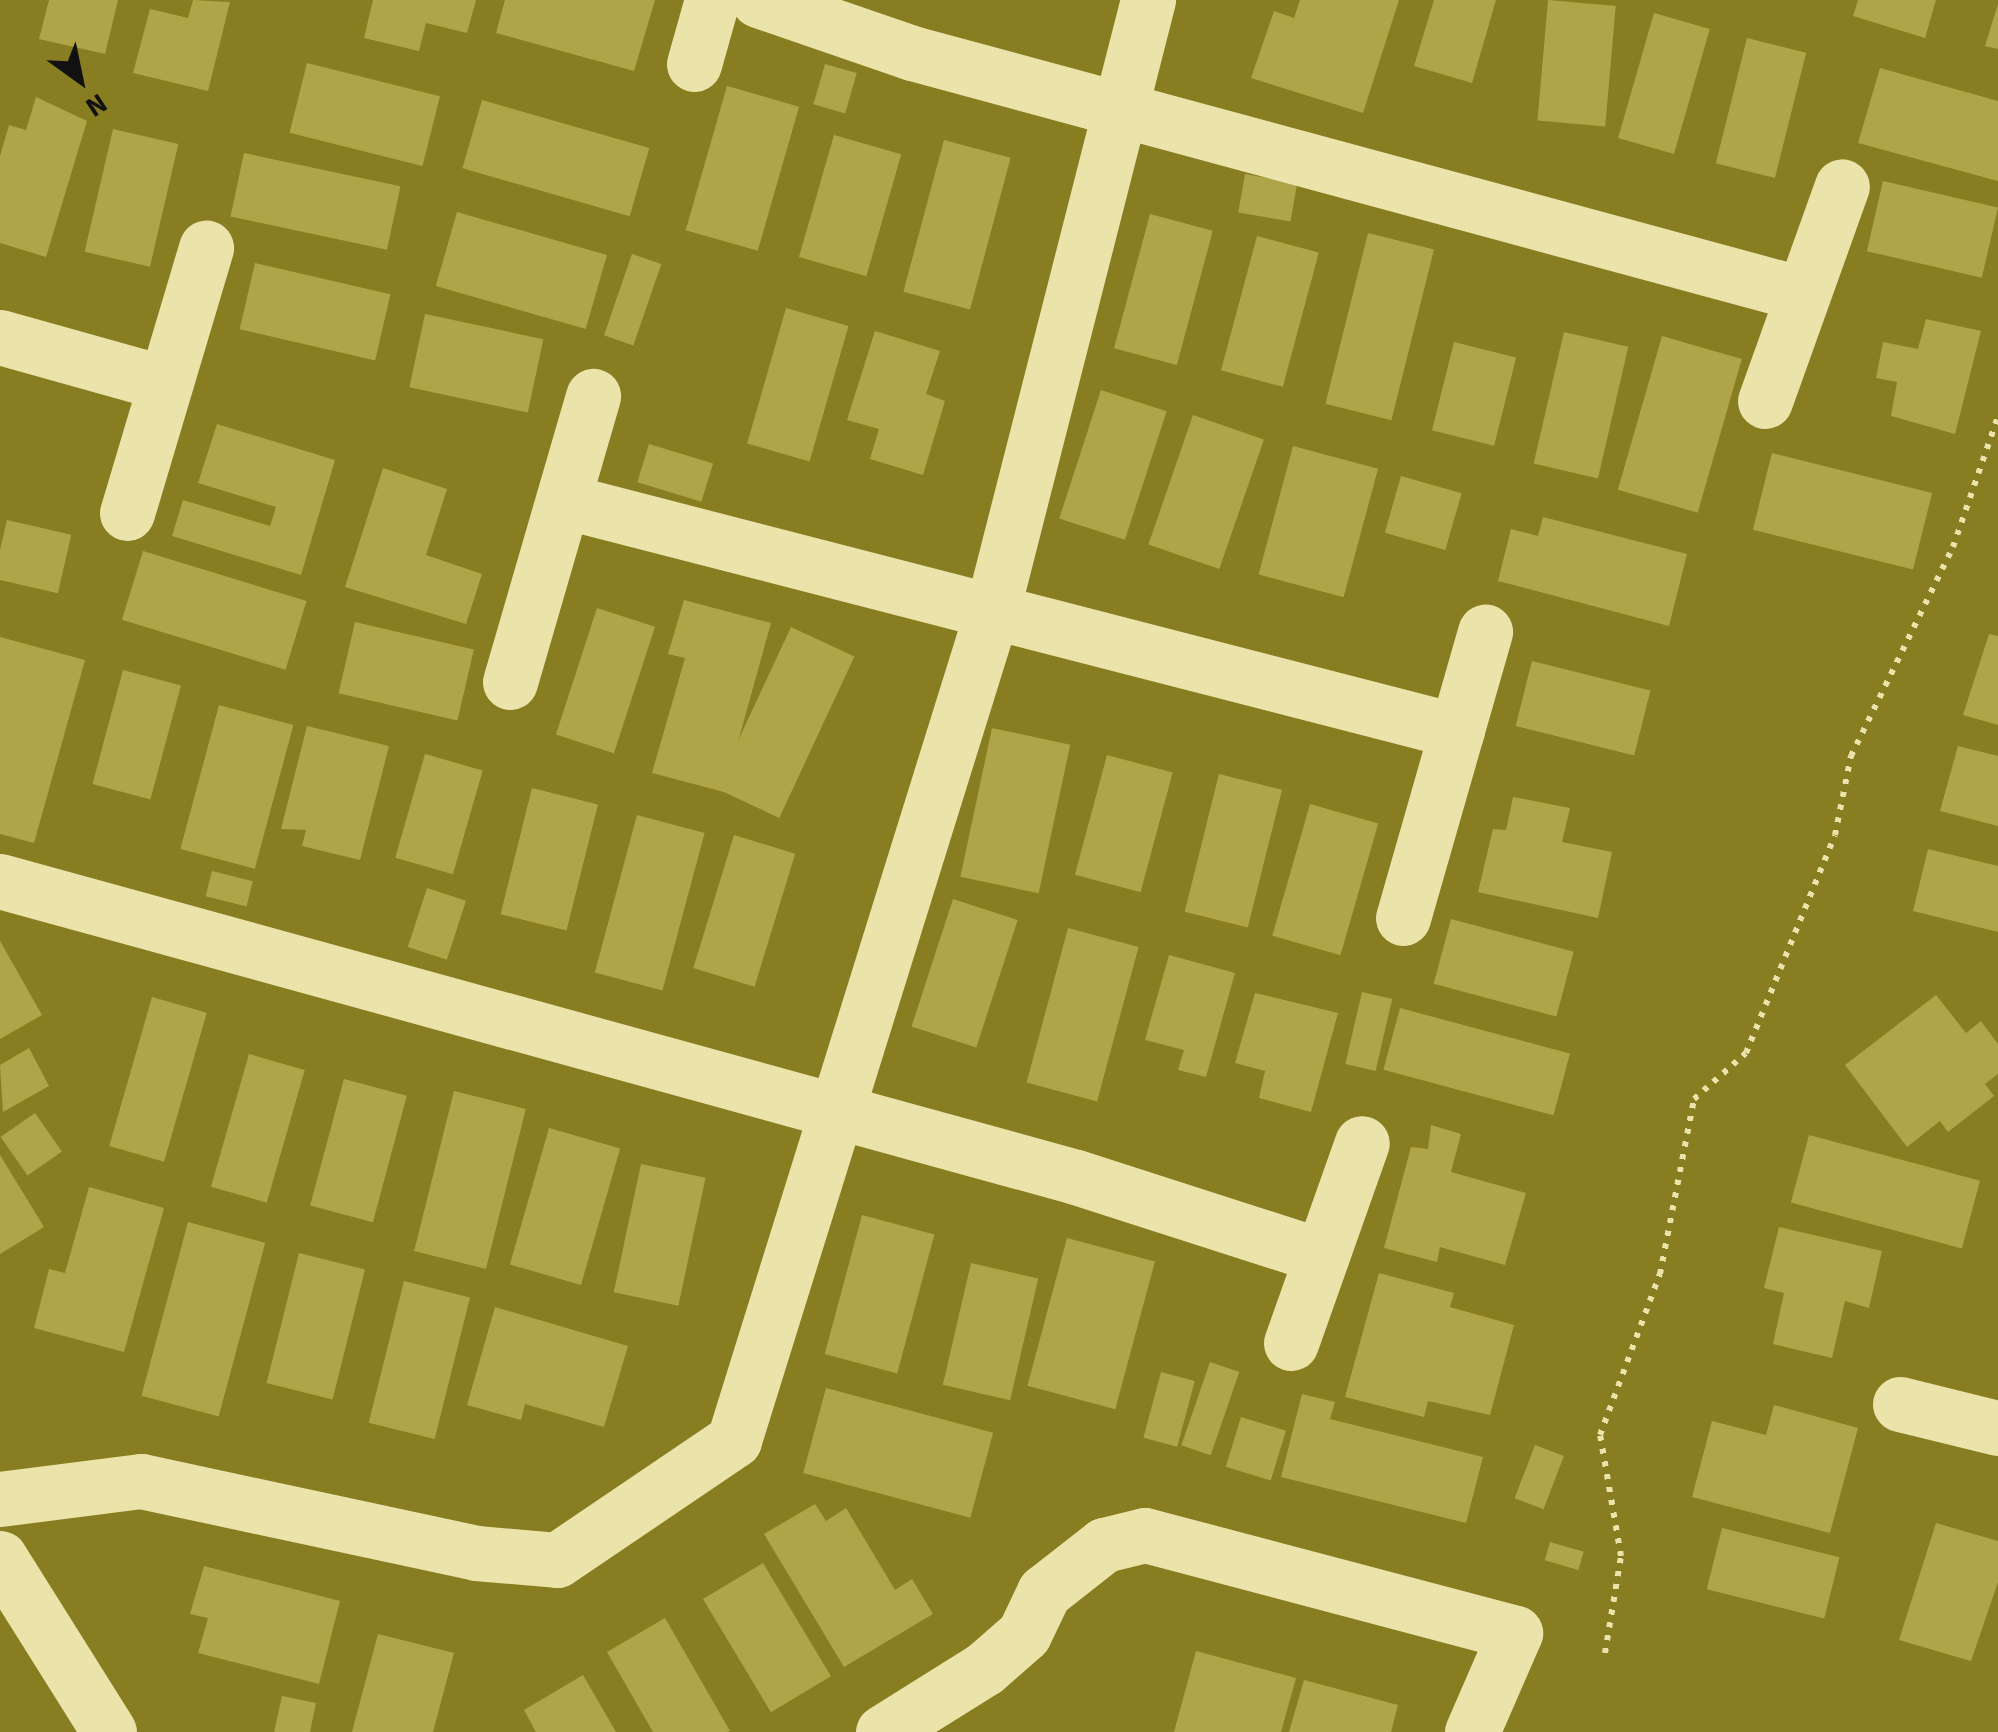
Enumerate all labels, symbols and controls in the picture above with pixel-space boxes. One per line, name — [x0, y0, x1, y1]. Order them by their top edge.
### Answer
north arrow — [30, 30, 130, 130]
text: N — [78, 83, 115, 127]

